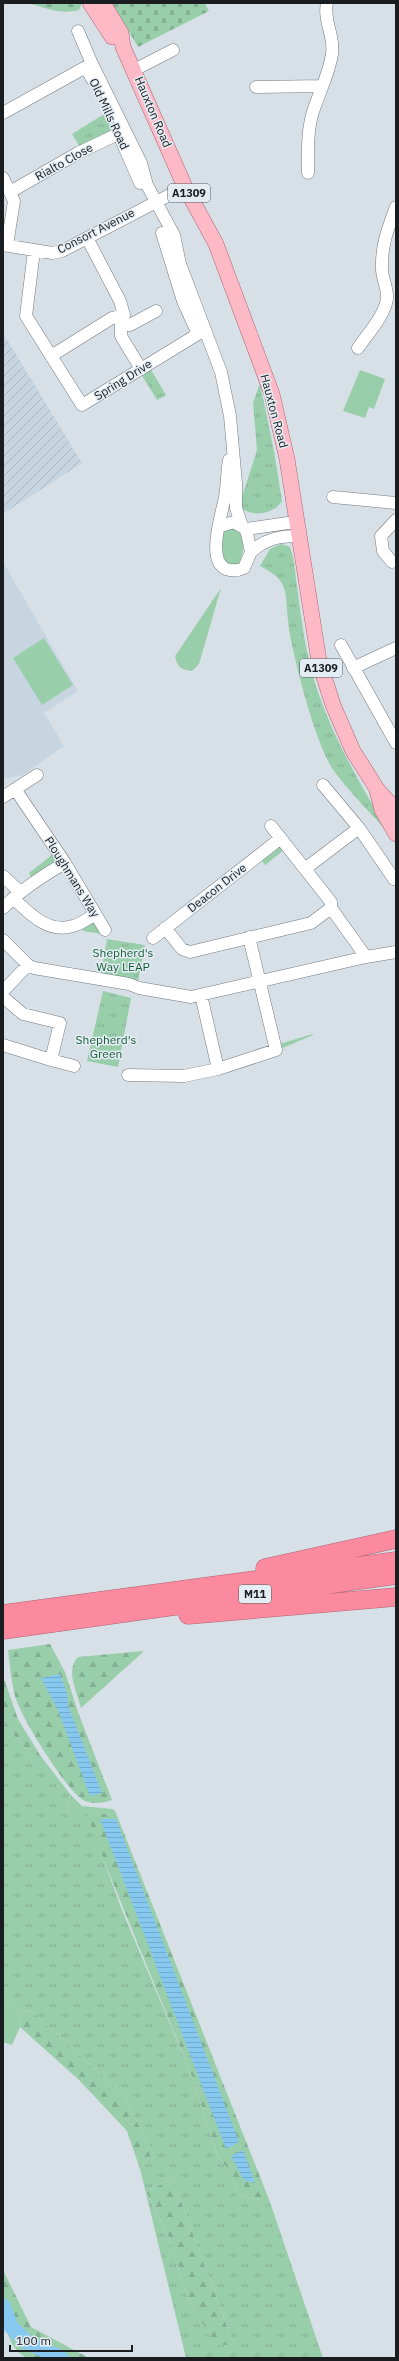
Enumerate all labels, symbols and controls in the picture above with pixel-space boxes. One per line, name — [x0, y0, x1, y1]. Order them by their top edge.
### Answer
street label: Hauxton Road — [132, 74, 175, 150]
street label: Old Mills Road — [86, 76, 133, 152]
street label: Rialto Close — [32, 139, 96, 184]
road number: A1309 — [168, 184, 210, 202]
street label: Consort Avenue — [54, 204, 137, 257]
street label: Spring Drive — [91, 356, 155, 403]
street label: Hauxton Road — [257, 372, 292, 449]
road number: A1309 — [300, 659, 342, 677]
street label: Ploughmans Way — [42, 834, 103, 920]
street label: Deacon Drive — [184, 860, 250, 915]
park label: Shepherd's Way LEAP — [93, 945, 154, 974]
park label: Shepherd's Green — [76, 1032, 137, 1061]
road number: M11 — [239, 1585, 271, 1603]
scale bar — [10, 2327, 132, 2353]
text: 100 m — [16, 2333, 51, 2348]

